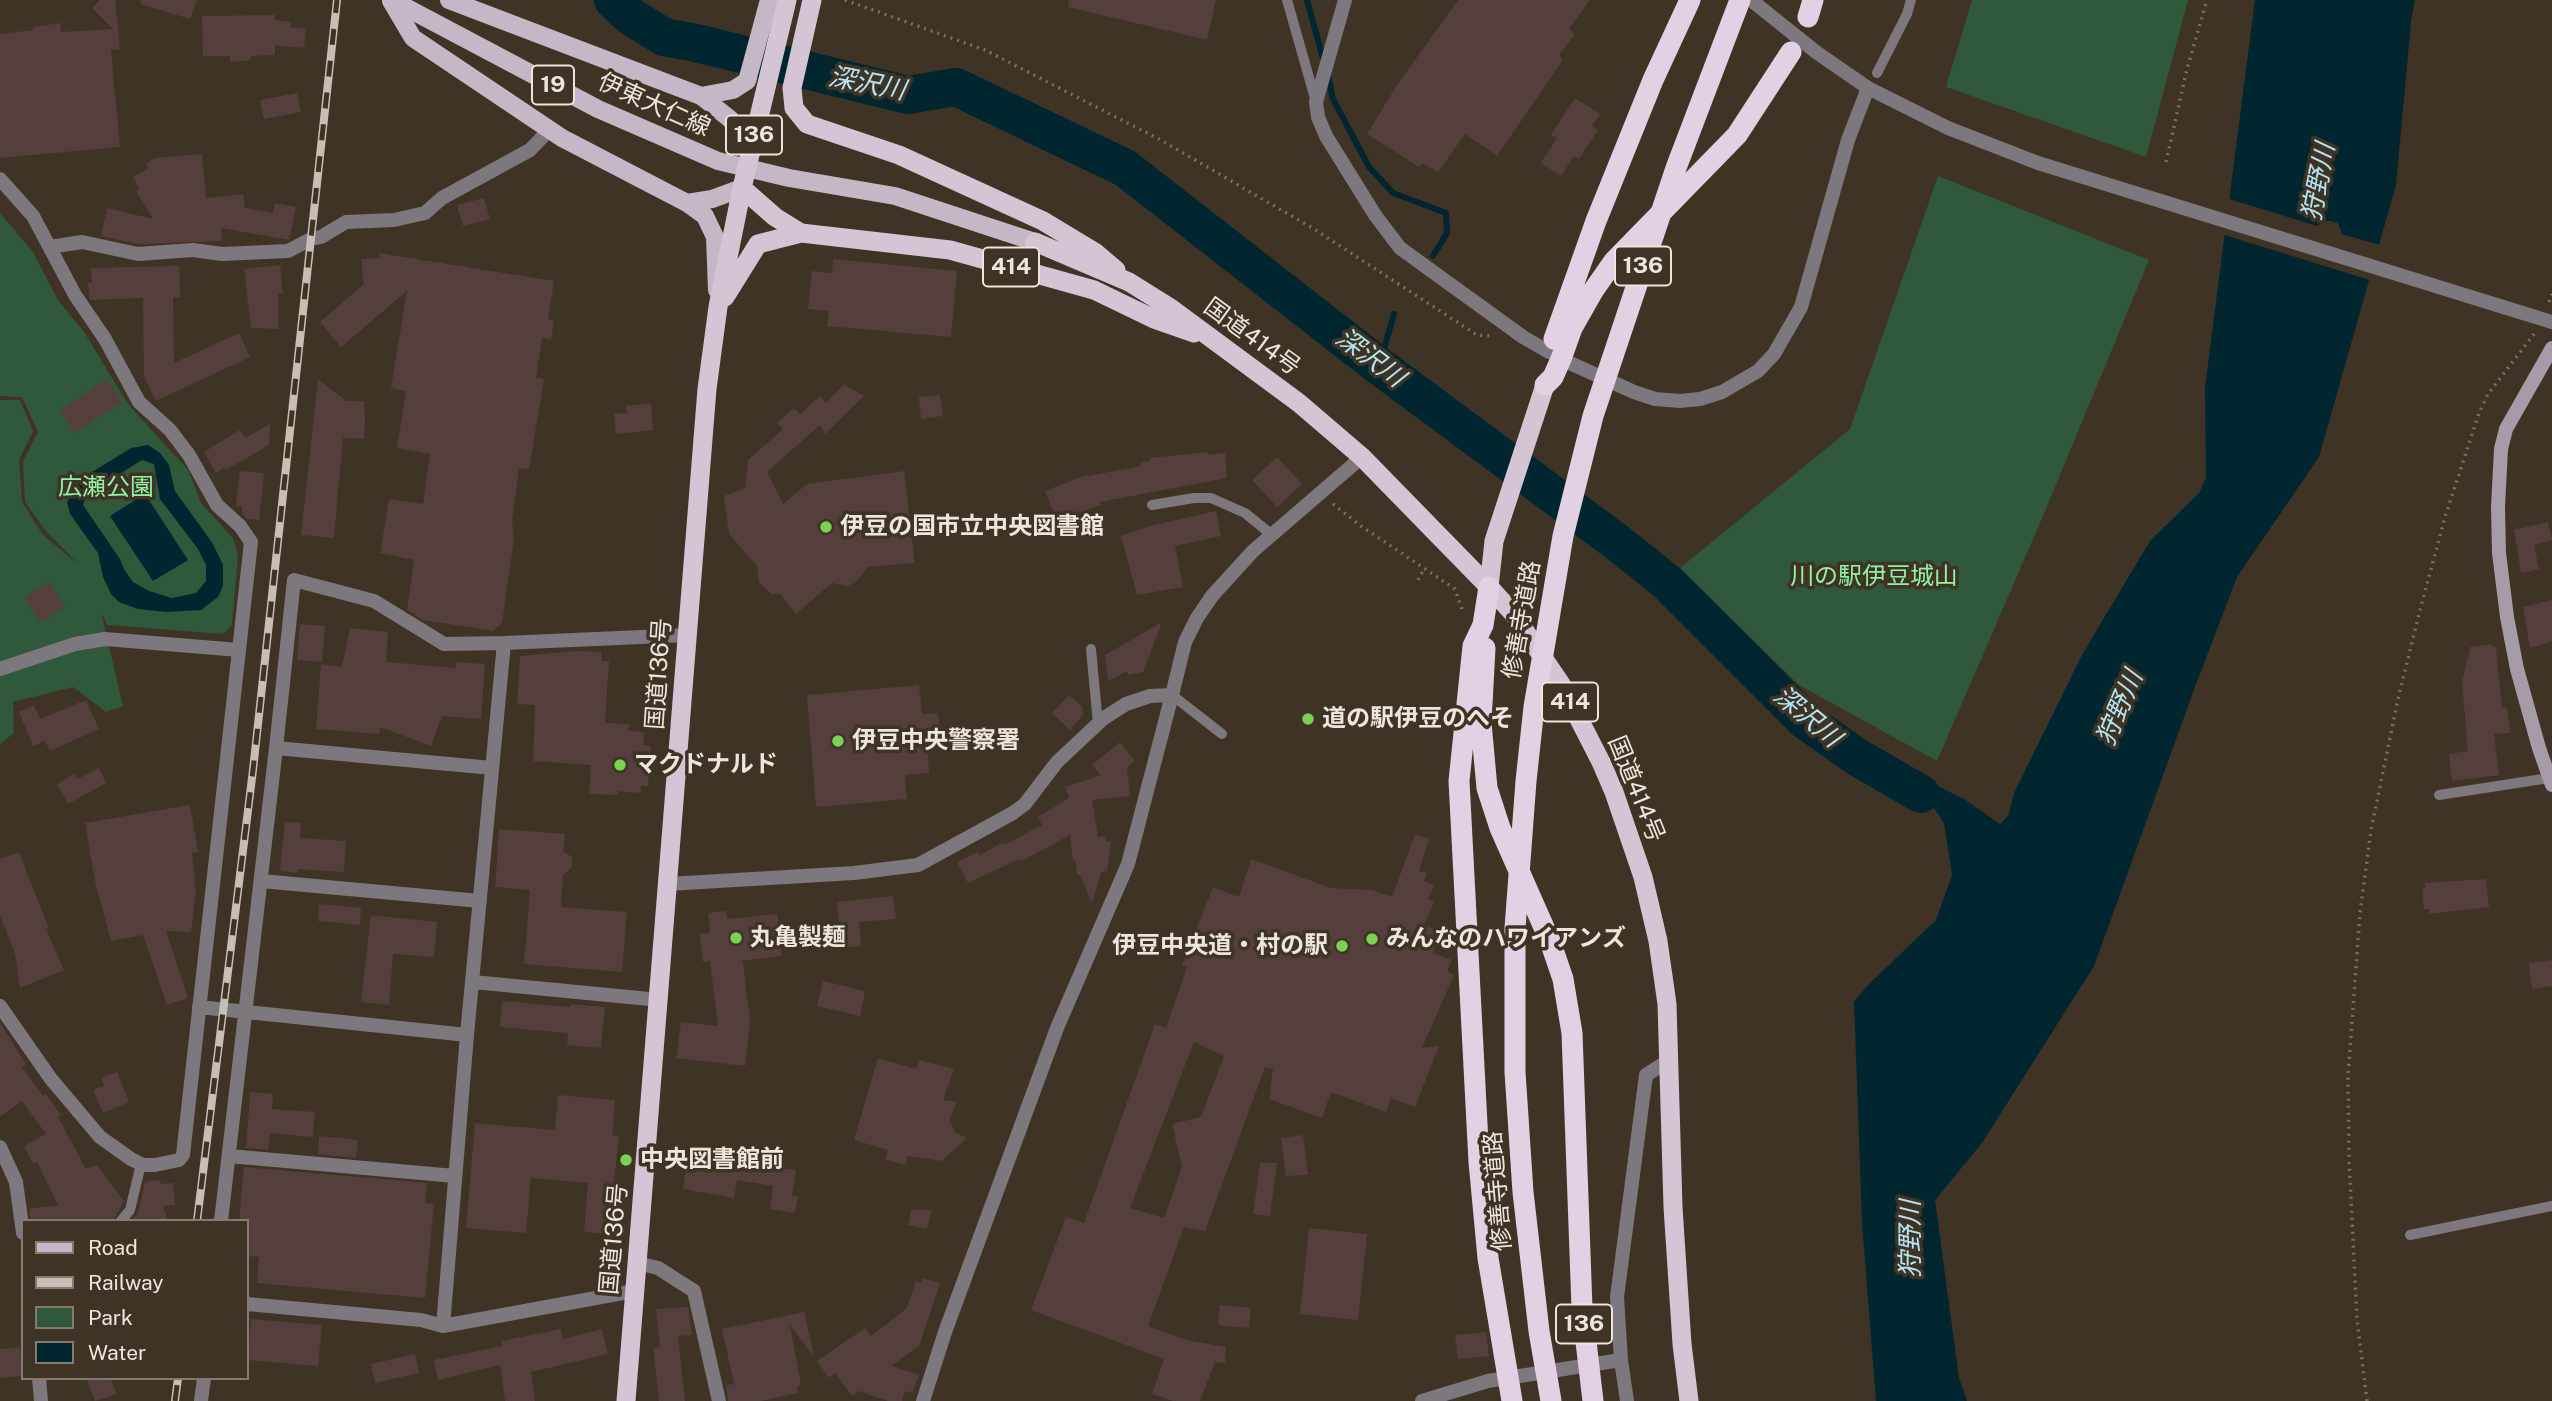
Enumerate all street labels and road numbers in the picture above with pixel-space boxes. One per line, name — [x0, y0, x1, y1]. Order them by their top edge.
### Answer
road number: 19 — [532, 66, 574, 104]
street label: 伊東大仁線 — [593, 67, 715, 143]
road number: 136 — [726, 116, 782, 154]
road number: 136 — [1615, 246, 1671, 286]
road number: 414 — [983, 248, 1039, 286]
street label: 国道414号 — [1198, 292, 1306, 382]
street label: 修善寺道路 — [1497, 558, 1547, 682]
street label: 国道136号 — [641, 617, 677, 731]
road number: 414 — [1542, 682, 1598, 722]
street label: 国道414号 — [1602, 732, 1670, 846]
street label: 修善寺道路 — [1478, 1130, 1518, 1252]
street label: 国道136号 — [595, 1182, 633, 1296]
road number: 136 — [1556, 1304, 1612, 1344]

